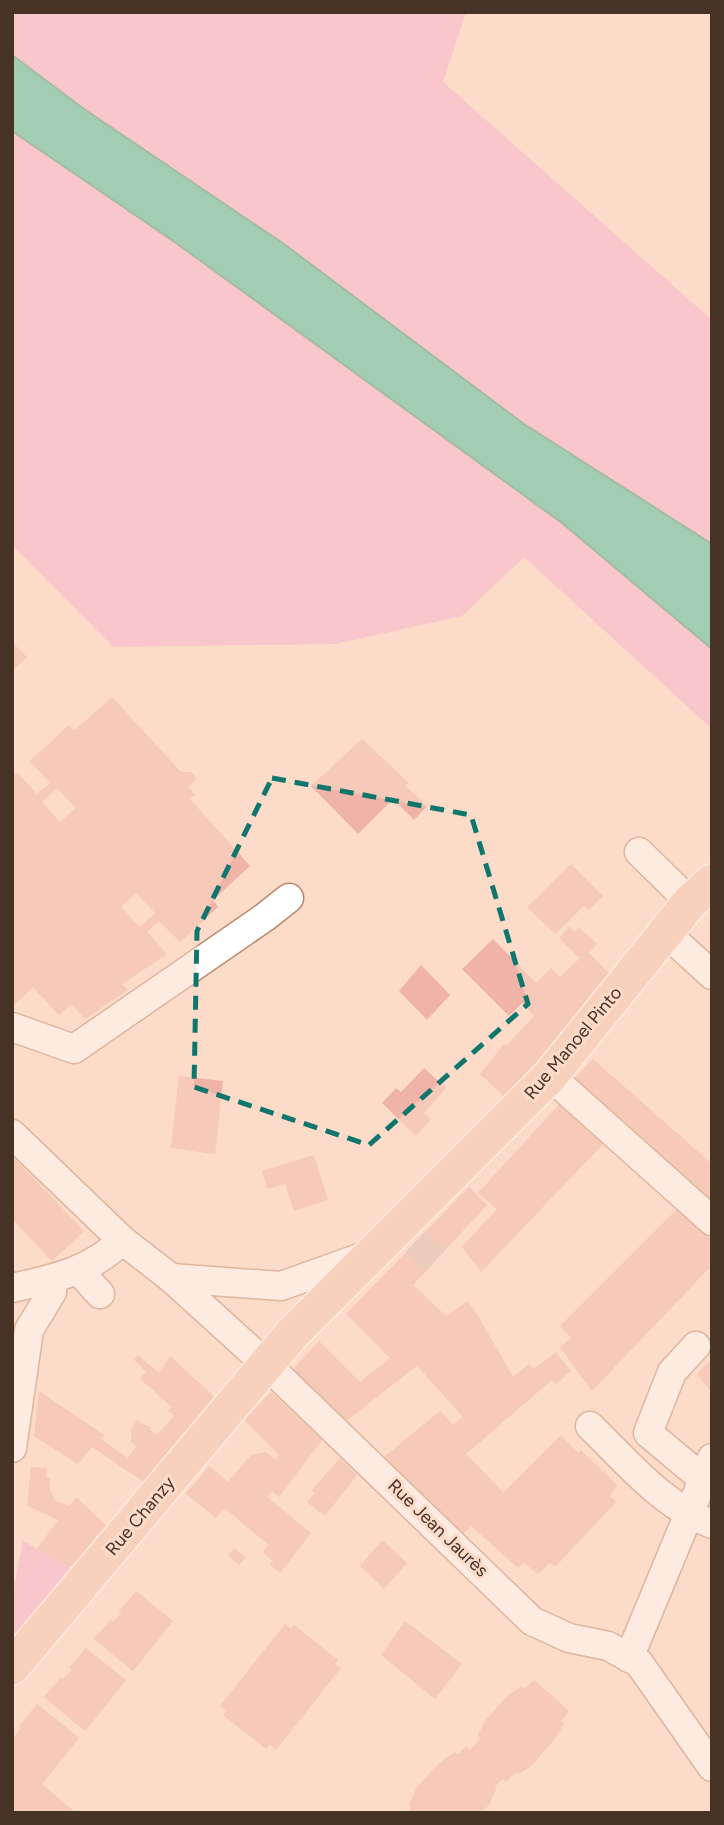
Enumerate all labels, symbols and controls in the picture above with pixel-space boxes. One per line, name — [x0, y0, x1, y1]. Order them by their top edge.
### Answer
street label: Rue Manoel Pinto — [519, 982, 627, 1104]
street label: Rue Chanzy — [101, 1472, 180, 1560]
street label: Rue Jean Jaurès — [383, 1475, 493, 1581]

